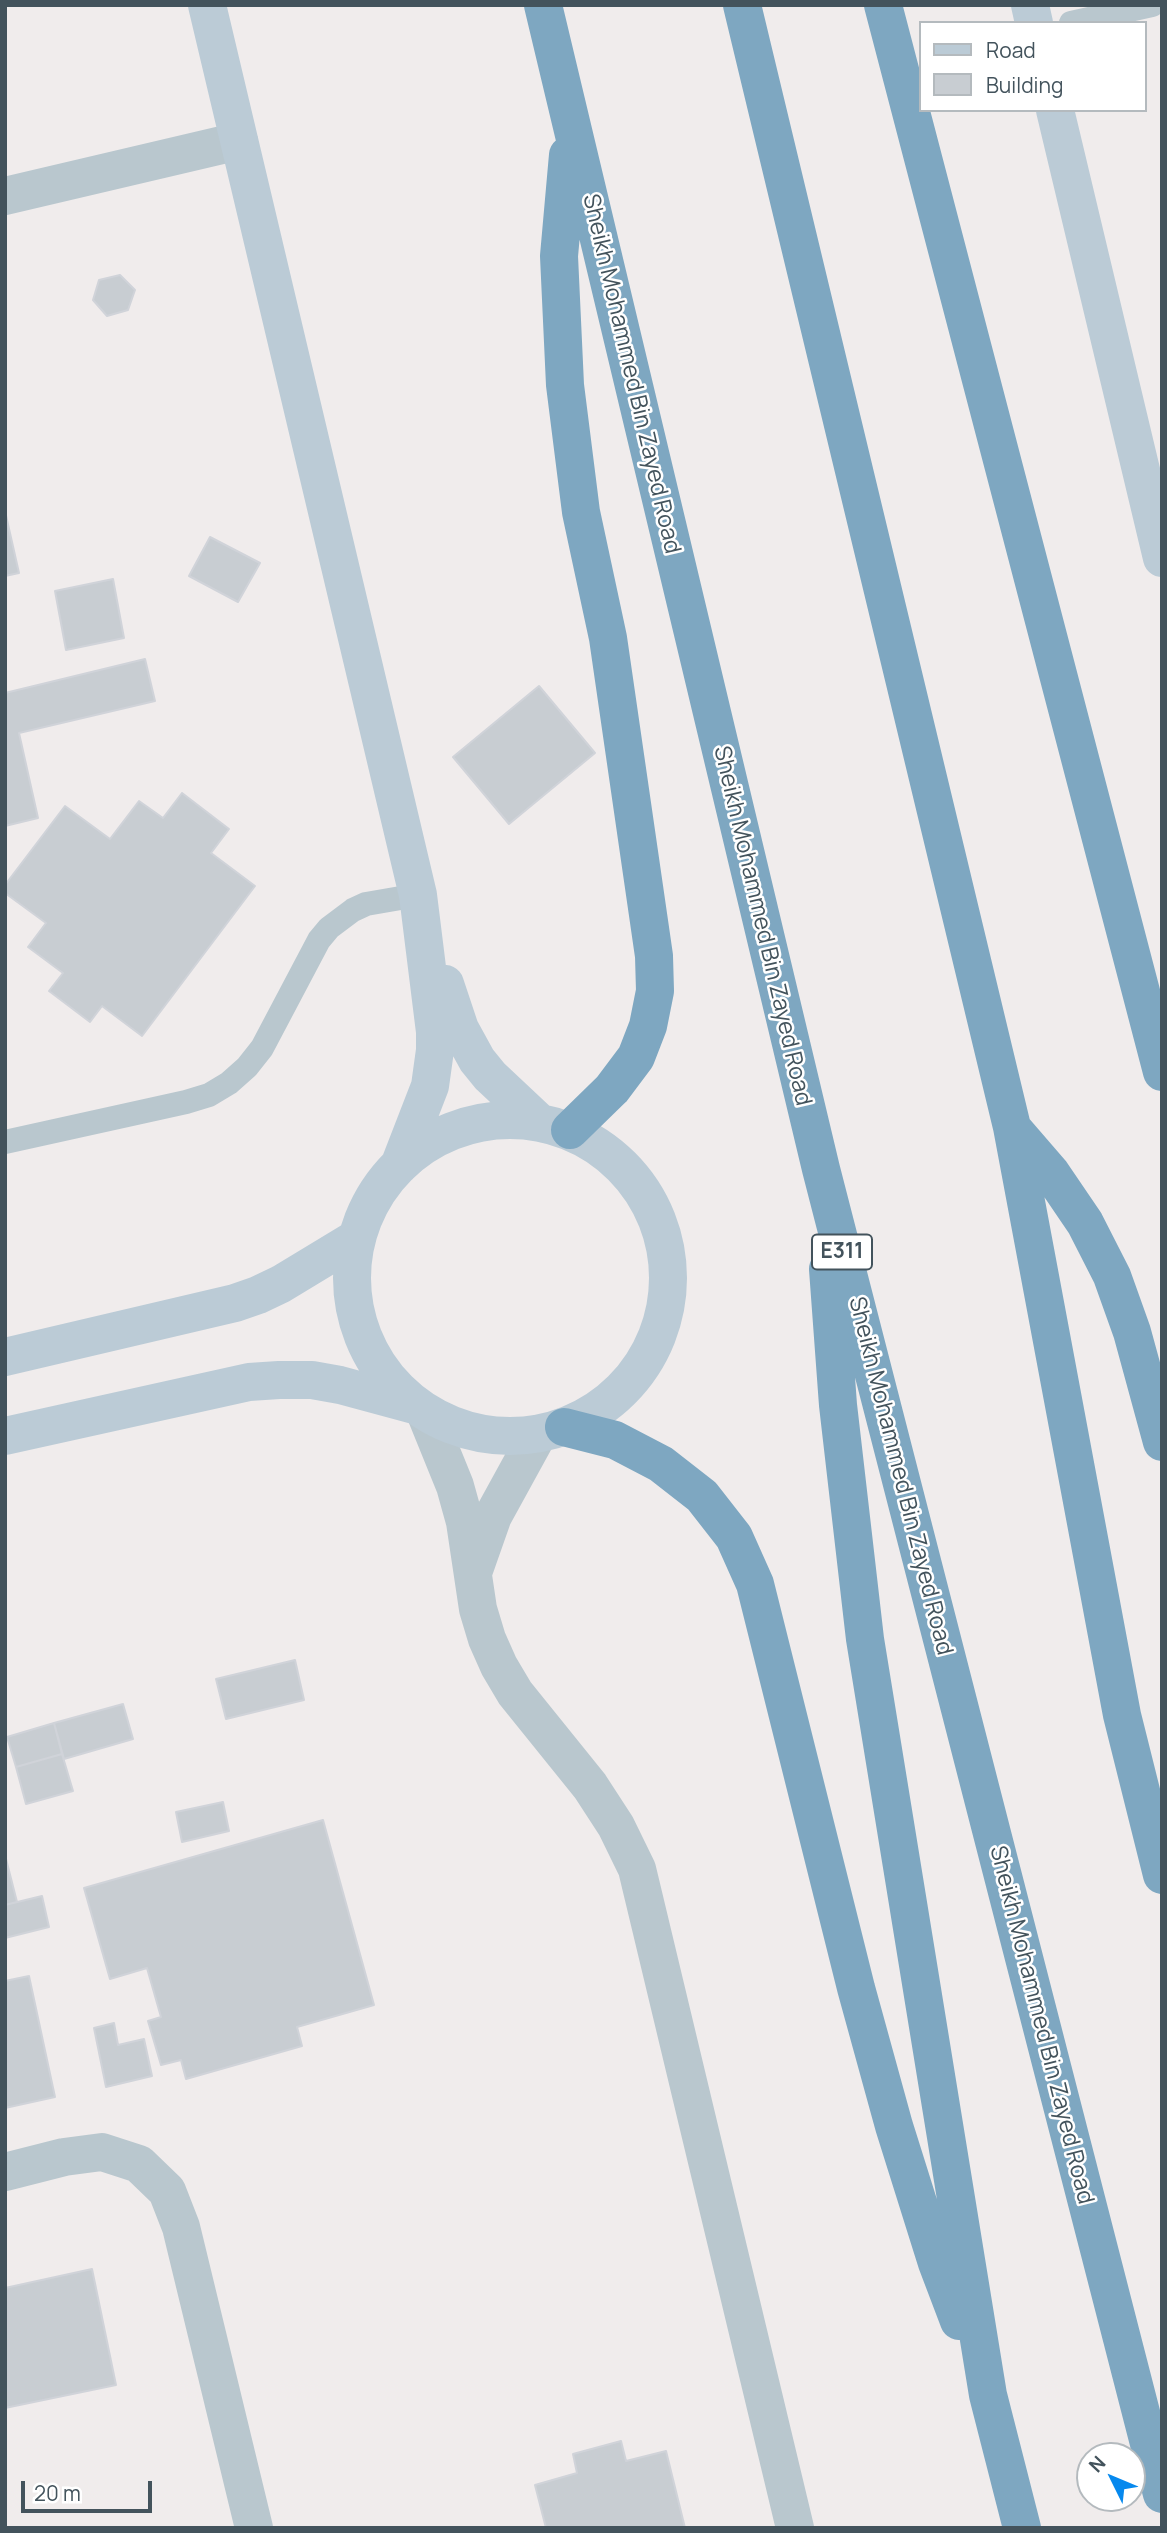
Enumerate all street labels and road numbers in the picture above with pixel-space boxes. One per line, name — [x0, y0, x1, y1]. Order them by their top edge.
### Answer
street label: Sheikh Mohammed Bin Zayed Road — [576, 192, 686, 556]
street label: Sheikh Mohammed Bin Zayed Road — [707, 744, 817, 1108]
road number: E311 — [812, 1234, 872, 1270]
street label: Sheikh Mohammed Bin Zayed Road — [842, 1294, 958, 1658]
street label: Sheikh Mohammed Bin Zayed Road — [983, 1843, 1099, 2207]

